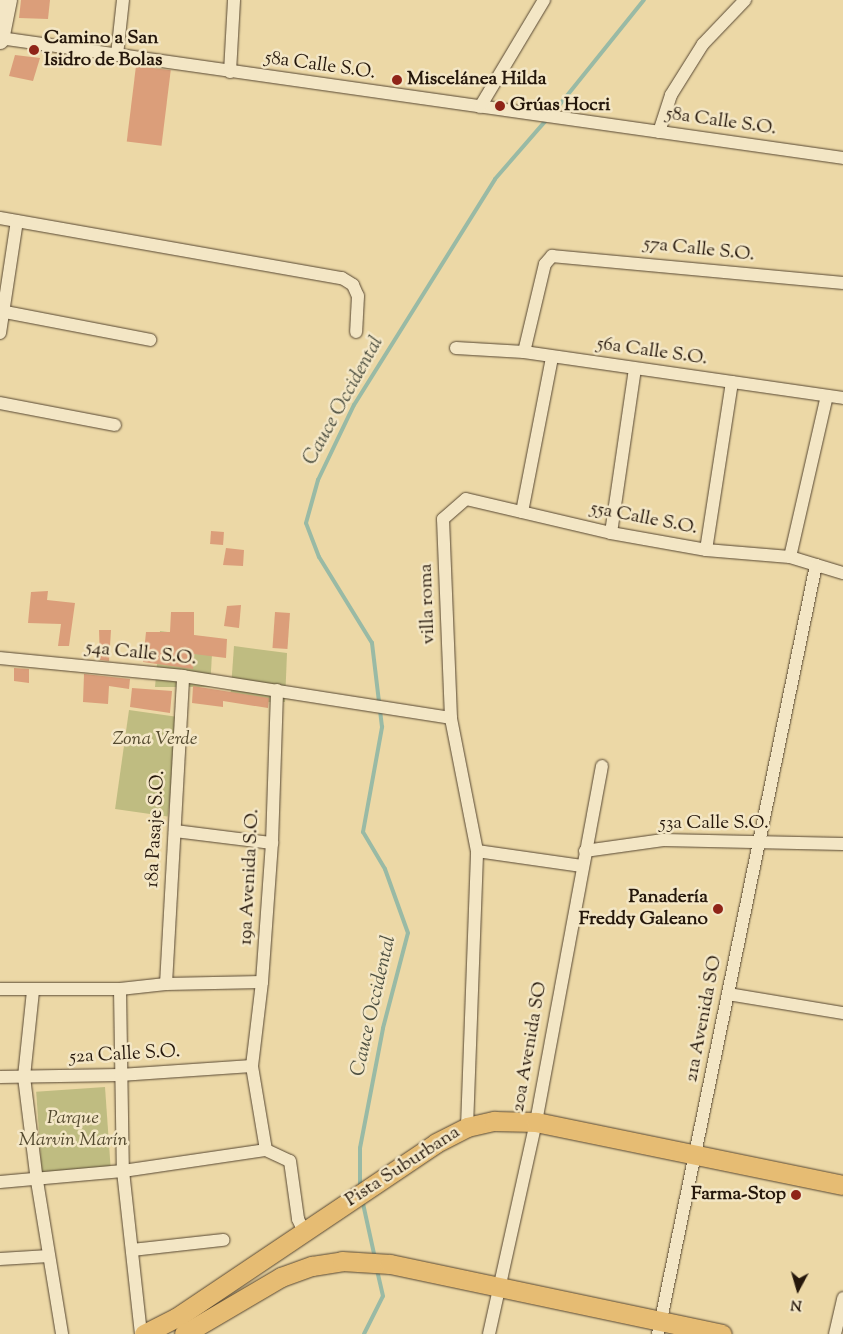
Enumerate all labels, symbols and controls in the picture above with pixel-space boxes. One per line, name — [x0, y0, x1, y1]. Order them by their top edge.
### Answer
place label: Camino a San Isidro de Bolas — [44, 28, 162, 72]
marker: Camino a San Isidro de Bolas — [28, 44, 40, 56]
street label: 58a Calle S.O. — [263, 47, 377, 85]
place label: Miscelánea Hilda — [407, 69, 546, 91]
marker: Miscelánea Hilda — [391, 74, 403, 86]
place label: Grúas Hocri — [510, 95, 610, 117]
marker: Grúas Hocri — [494, 100, 506, 112]
street label: 58a Calle S.O. — [664, 103, 778, 141]
street label: 57a Calle S.O. — [642, 233, 756, 267]
water label: Cauce Occidental — [299, 332, 389, 470]
street label: 56a Calle S.O. — [595, 333, 709, 371]
street label: 55a Calle S.O. — [588, 497, 700, 541]
street label: villa roma — [415, 563, 441, 645]
street label: 54a Calle S.O. — [84, 637, 198, 671]
park label: Zona Verde — [113, 729, 197, 751]
street label: 18a Pasaje S.O. — [142, 770, 170, 888]
street label: 19a Avenida S.O. — [235, 808, 265, 946]
street label: 53a Calle S.O. — [659, 813, 769, 835]
place label: Panadería Freddy Galeano — [579, 887, 708, 931]
marker: Panadería Freddy Galeano — [712, 903, 724, 915]
water label: Cauce Occidental — [346, 933, 402, 1079]
street label: 21a Avenida SO — [681, 954, 727, 1084]
street label: 20a Avenida SO — [507, 980, 553, 1114]
street label: 52a Calle S.O. — [69, 1041, 181, 1069]
park label: Parque Marvin Marín — [19, 1108, 127, 1152]
street label: Pista Suburbana — [341, 1121, 465, 1213]
place label: Farma-Stop — [691, 1184, 786, 1206]
marker: Farma-Stop — [790, 1189, 802, 1201]
north arrow — [773, 1264, 823, 1314]
text: N — [790, 1293, 803, 1314]

